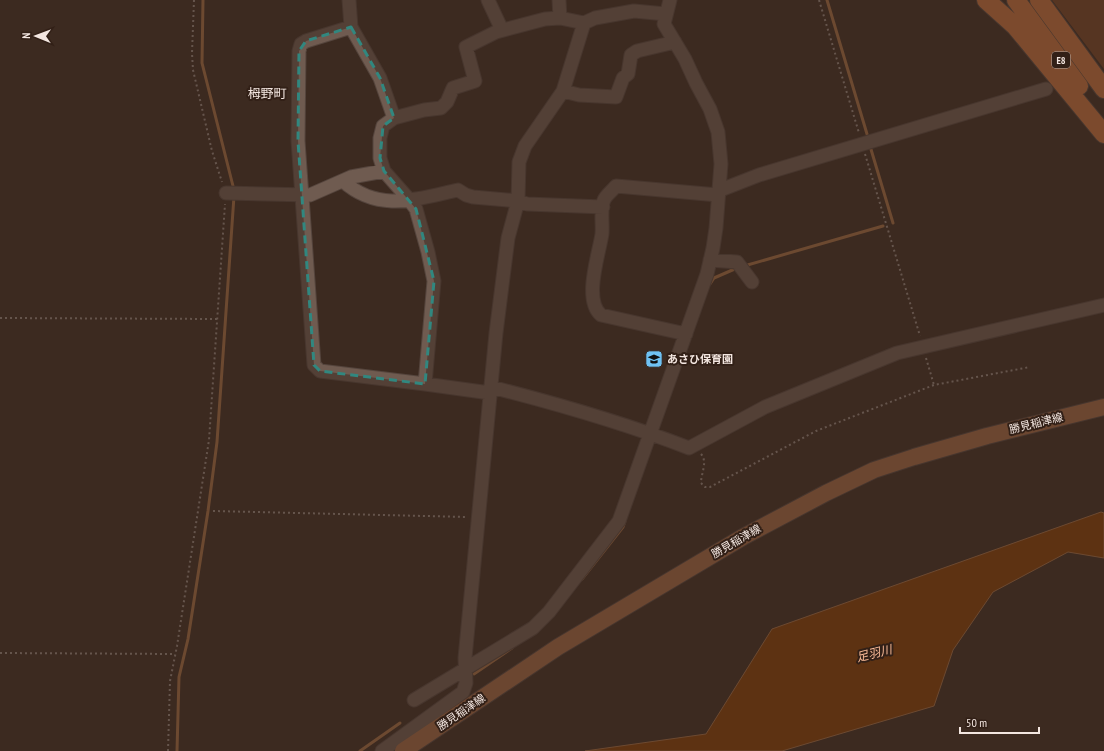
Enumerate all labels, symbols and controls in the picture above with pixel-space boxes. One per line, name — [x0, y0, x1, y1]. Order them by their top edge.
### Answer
north arrow — [16, 16, 56, 56]
text: N — [19, 33, 33, 39]
road number: E8 — [1052, 52, 1070, 68]
district label: 栂野町 — [247, 85, 287, 102]
school or university icon: あさひ保育園 — [644, 349, 664, 369]
place label: あさひ保育園 — [667, 352, 733, 366]
street label: 勝見稲津線 — [1008, 410, 1064, 436]
street label: 勝見稲津線 — [709, 521, 763, 561]
water label: 足羽川 — [855, 641, 895, 665]
street label: 勝見稲津線 — [434, 691, 488, 733]
scale bar — [960, 709, 1039, 735]
text: 50 m — [966, 715, 987, 730]

